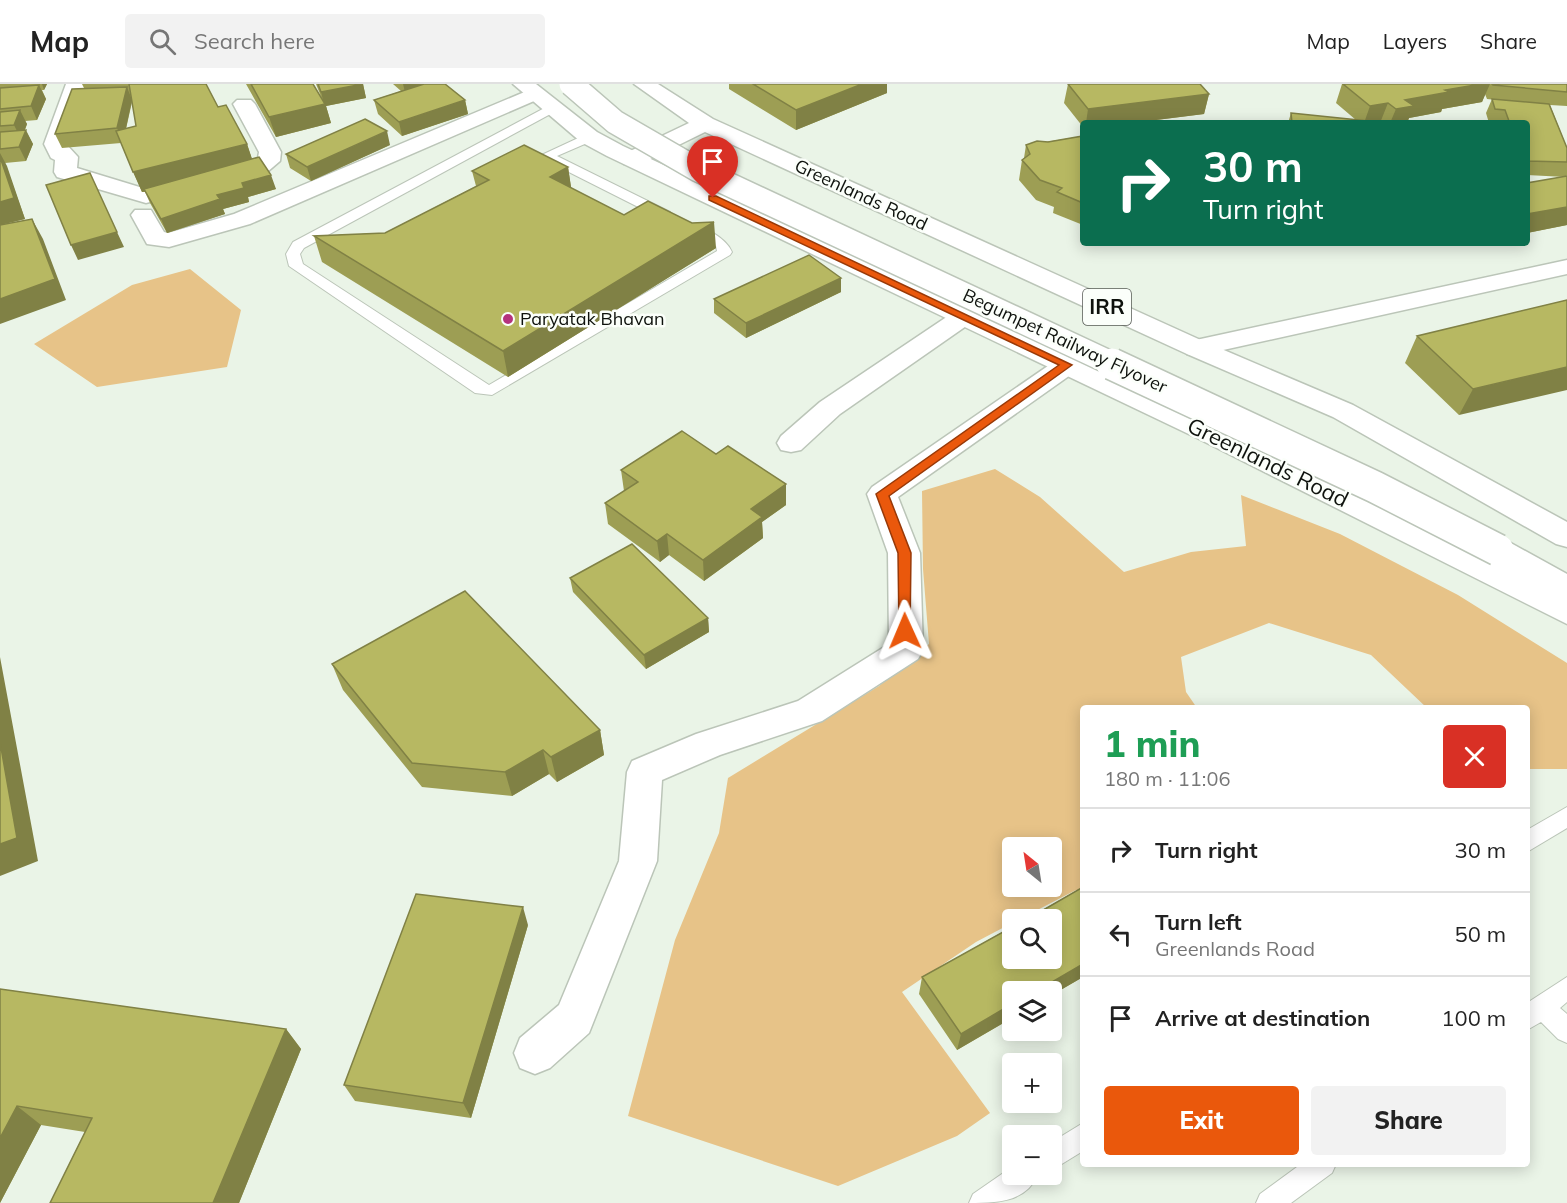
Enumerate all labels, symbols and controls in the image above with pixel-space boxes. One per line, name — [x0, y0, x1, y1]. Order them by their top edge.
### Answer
search box — [125, 14, 545, 68]
text: Map — [30, 24, 89, 59]
icon: search — [146, 25, 179, 58]
text: Search here — [194, 27, 315, 55]
text: Map — [1307, 28, 1350, 54]
text: Layers — [1383, 28, 1447, 54]
text: Share — [1480, 28, 1537, 54]
pin — [687, 136, 738, 198]
text: 30 m — [1203, 140, 1303, 193]
icon: right — [1104, 144, 1182, 222]
icon: arrive — [696, 145, 729, 178]
street label: Greenlands Road — [791, 154, 931, 235]
text: Turn right — [1203, 192, 1323, 226]
street label: Begumpet Railway Flyover — [959, 283, 1171, 398]
road number: IRR — [1083, 289, 1131, 325]
place label: Paryatak Bhavan — [520, 307, 665, 330]
marker: Paryatak Bhavan — [501, 312, 515, 326]
street label: Greenlands Road — [1183, 411, 1353, 513]
position arrow — [873, 599, 937, 663]
text: 1 min — [1104, 721, 1200, 766]
button: close — [1443, 725, 1506, 788]
text: 180 m · 11:06 — [1104, 766, 1230, 791]
icon: right — [1104, 834, 1137, 867]
text: Turn right — [1155, 836, 1258, 864]
text: 30 m — [1455, 836, 1506, 864]
north arrow — [1002, 837, 1062, 897]
map controls — [1002, 837, 1062, 1185]
text: Turn left — [1155, 908, 1242, 936]
button: search — [1002, 909, 1062, 969]
icon: left — [1104, 918, 1137, 951]
text: 50 m — [1455, 920, 1506, 948]
text: Greenlands Road — [1155, 936, 1315, 961]
button: layers — [1002, 981, 1062, 1041]
icon: arrive — [1104, 1002, 1137, 1035]
text: Arrive at destination — [1155, 1004, 1370, 1032]
text: 100 m — [1441, 1004, 1506, 1032]
button: + — [1002, 1053, 1062, 1113]
button: Exit — [1104, 1086, 1299, 1155]
button: Share — [1311, 1086, 1506, 1155]
button: − — [1002, 1125, 1062, 1185]

